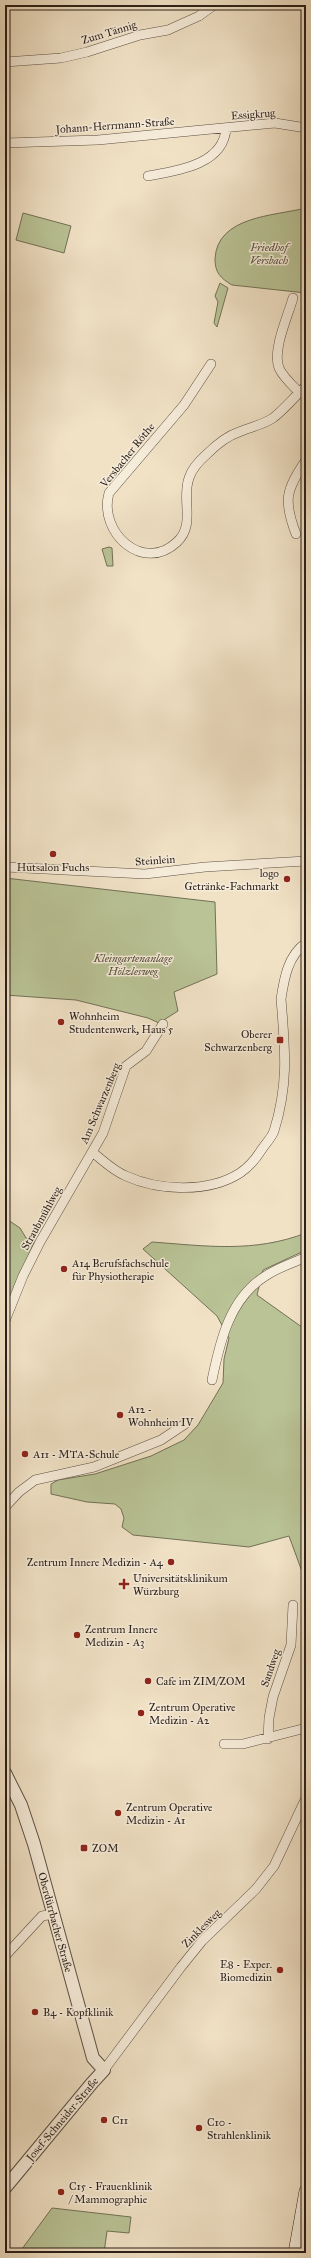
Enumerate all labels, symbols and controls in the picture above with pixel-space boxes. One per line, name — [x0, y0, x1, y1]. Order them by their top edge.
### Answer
street label: Zum Tännig — [80, 18, 139, 47]
street label: Essigkrug — [230, 106, 276, 123]
street label: Johann-Herrmann-Straße — [54, 115, 175, 137]
park label: Friedhof Versbach — [249, 241, 291, 267]
street label: Versbacher Röthe — [97, 420, 158, 491]
marker: Hutsalon Fuchs — [48, 849, 58, 859]
street label: Steinlein — [134, 853, 176, 868]
place label: Hutsalon Fuchs — [17, 861, 89, 874]
place label: logo Getränke-Fachmarkt — [184, 867, 279, 893]
marker: logo Getränke-Fachmarkt — [282, 874, 292, 884]
park label: Kleingartenanlage Hölzlesweg — [93, 952, 173, 978]
place label: Wohnheim Studentenwerk, Haus 5 — [69, 1010, 173, 1036]
marker: Wohnheim Studentenwerk, Haus 5 — [56, 1017, 66, 1027]
place label: Oberer Schwarzenberg — [204, 1028, 273, 1054]
marker: Oberer Schwarzenberg — [275, 1035, 285, 1045]
street label: Am Schwarzenberg — [77, 1060, 124, 1147]
street label: Straubmühlweg — [19, 1183, 65, 1252]
place label: A14 Berufsfachschule für Physiotherapie — [71, 1257, 169, 1283]
marker: A14 Berufsfachschule für Physiotherapie — [59, 1264, 69, 1274]
place label: A12 - Wohnheim IV — [127, 1403, 195, 1429]
marker: A12 - Wohnheim IV — [115, 1410, 125, 1420]
place label: A11 - MTA-Schule — [32, 1448, 120, 1461]
marker: A11 - MTA-Schule — [20, 1449, 30, 1459]
place label: Zentrum Innere Medizin - A4 — [27, 1556, 164, 1569]
marker: Zentrum Innere Medizin - A4 — [166, 1557, 176, 1567]
place label: Universitätsklinikum Würzburg — [133, 1572, 229, 1598]
marker: Universitätsklinikum Würzburg — [118, 1578, 130, 1590]
place label: Zentrum Innere Medizin - A3 — [85, 1623, 158, 1649]
marker: Zentrum Innere Medizin - A3 — [72, 1630, 82, 1640]
street label: Sandweg — [258, 1647, 283, 1689]
place label: Cafe im ZIM/ZOM — [156, 1675, 246, 1688]
marker: Cafe im ZIM/ZOM — [143, 1676, 153, 1686]
place label: Zentrum Operative Medizin - A2 — [149, 1701, 236, 1727]
marker: Zentrum Operative Medizin - A2 — [136, 1708, 146, 1718]
place label: Zentrum Operative Medizin - A1 — [126, 1801, 213, 1827]
marker: Zentrum Operative Medizin - A1 — [113, 1808, 123, 1818]
place label: ZOM — [92, 1842, 118, 1855]
marker: ZOM — [79, 1843, 89, 1853]
street label: Oberdürrbacher Straße — [35, 1871, 75, 1974]
street label: Zinklesweg — [179, 1906, 224, 1950]
place label: E8 - Exper. Biomedizin — [220, 1958, 272, 1984]
marker: E8 - Exper. Biomedizin — [275, 1965, 285, 1975]
place label: B4 - Kopfklinik — [43, 2006, 114, 2019]
marker: B4 - Kopfklinik — [30, 2007, 40, 2017]
street label: Josef-Schneider-Straße — [23, 2074, 102, 2165]
place label: C11 — [112, 2114, 128, 2127]
marker: C11 — [99, 2115, 109, 2125]
place label: C10 - Strahlenklinik — [207, 2116, 272, 2142]
marker: C10 - Strahlenklinik — [194, 2123, 204, 2133]
place label: C15 - Frauenklinik / Mammographie — [68, 2180, 153, 2206]
marker: C15 - Frauenklinik / Mammographie — [56, 2187, 66, 2197]

